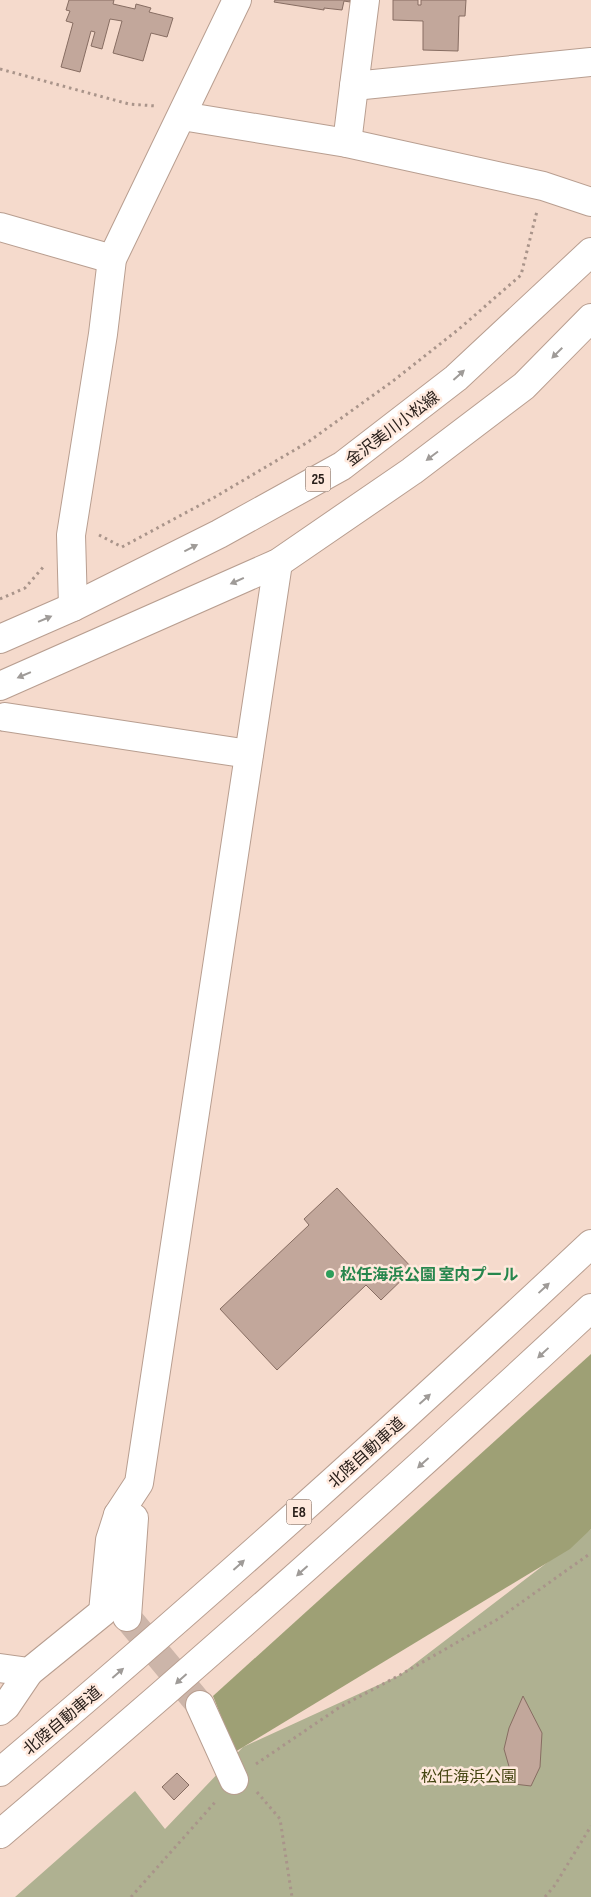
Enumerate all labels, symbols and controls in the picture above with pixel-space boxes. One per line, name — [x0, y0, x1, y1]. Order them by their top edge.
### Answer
one-way arrow — [551, 347, 563, 359]
one-way arrow — [452, 370, 465, 381]
street label: 金沢美川小松線 — [342, 388, 443, 470]
one-way arrow — [426, 451, 439, 462]
road number: 25 — [306, 466, 330, 492]
one-way arrow — [184, 544, 198, 552]
one-way arrow — [230, 578, 244, 586]
one-way arrow — [38, 615, 52, 623]
one-way arrow — [17, 672, 31, 680]
place label: 松任海浜公園 室内プール — [340, 1266, 519, 1285]
marker: 松任海浜公園 室内プール — [324, 1268, 336, 1280]
one-way arrow — [538, 1282, 550, 1294]
one-way arrow — [537, 1347, 549, 1359]
one-way arrow — [419, 1393, 432, 1404]
street label: 北陸自動車道 — [325, 1414, 409, 1492]
one-way arrow — [417, 1457, 429, 1468]
road number: E8 — [286, 1500, 312, 1524]
one-way arrow — [232, 1559, 244, 1571]
one-way arrow — [296, 1565, 308, 1577]
one-way arrow — [111, 1668, 124, 1679]
one-way arrow — [175, 1673, 187, 1685]
street label: 北陸自動車道 — [20, 1683, 106, 1759]
park label: 松任海浜公園 — [421, 1768, 517, 1787]

